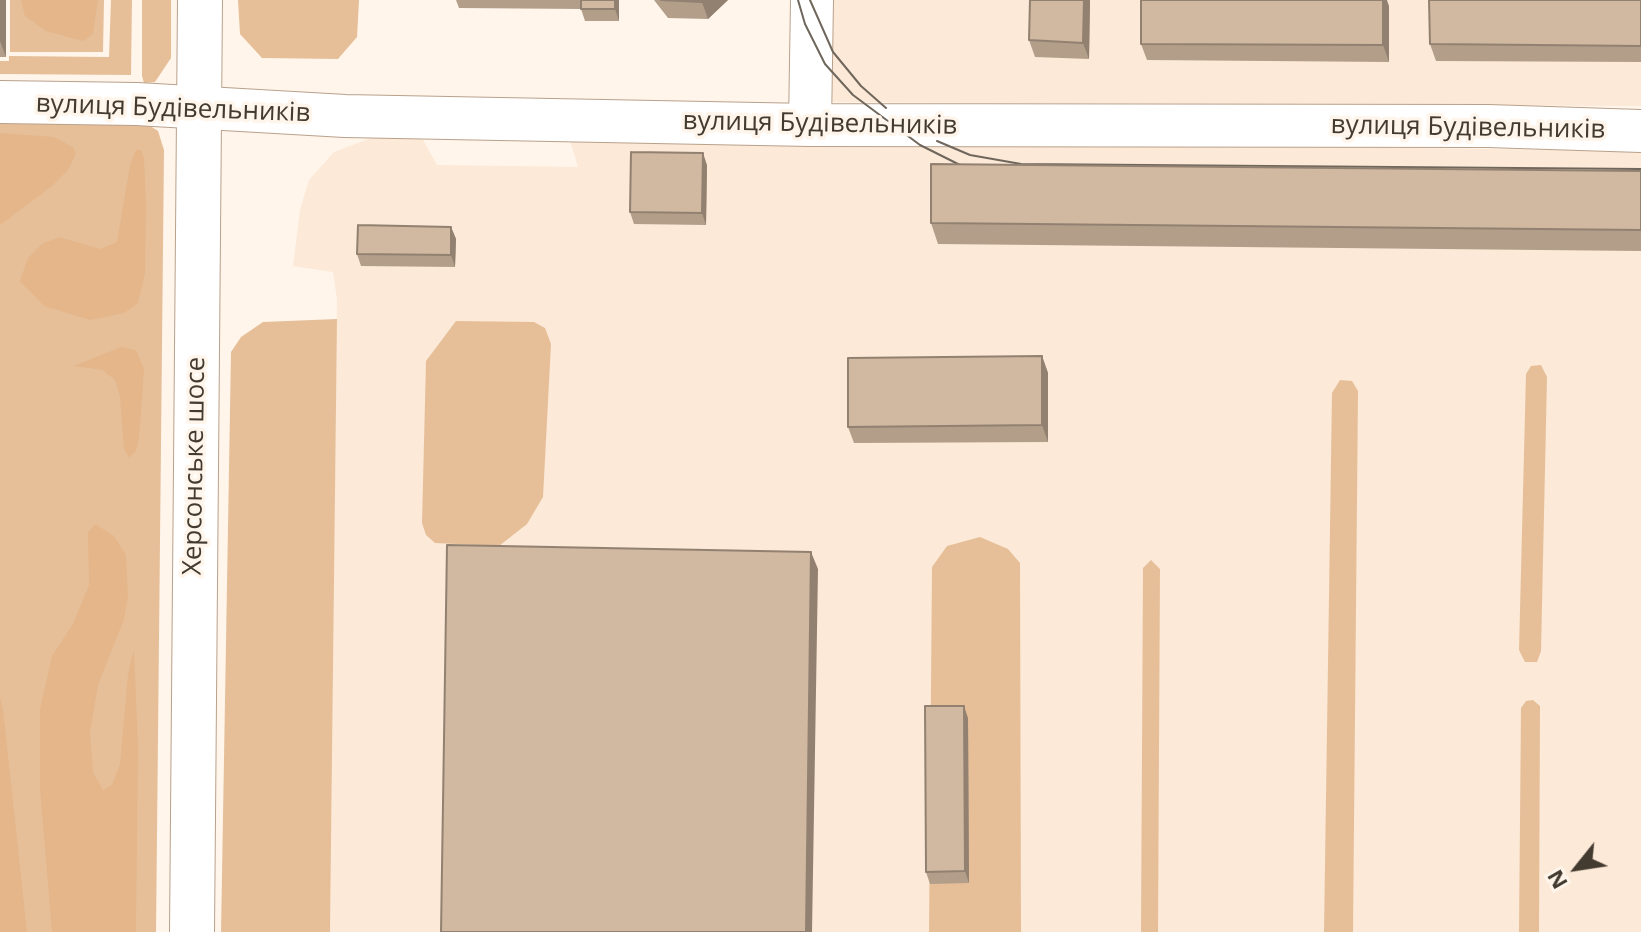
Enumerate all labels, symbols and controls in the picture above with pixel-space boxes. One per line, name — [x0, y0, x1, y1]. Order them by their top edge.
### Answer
street label: вулиця Будівельників — [35, 89, 311, 129]
street label: вулиця Будівельників — [682, 106, 958, 142]
street label: вулиця Будівельників — [1330, 110, 1606, 146]
street label: Херсонське шосе — [177, 357, 213, 575]
north arrow — [1537, 828, 1617, 908]
text: N — [1539, 865, 1574, 895]

